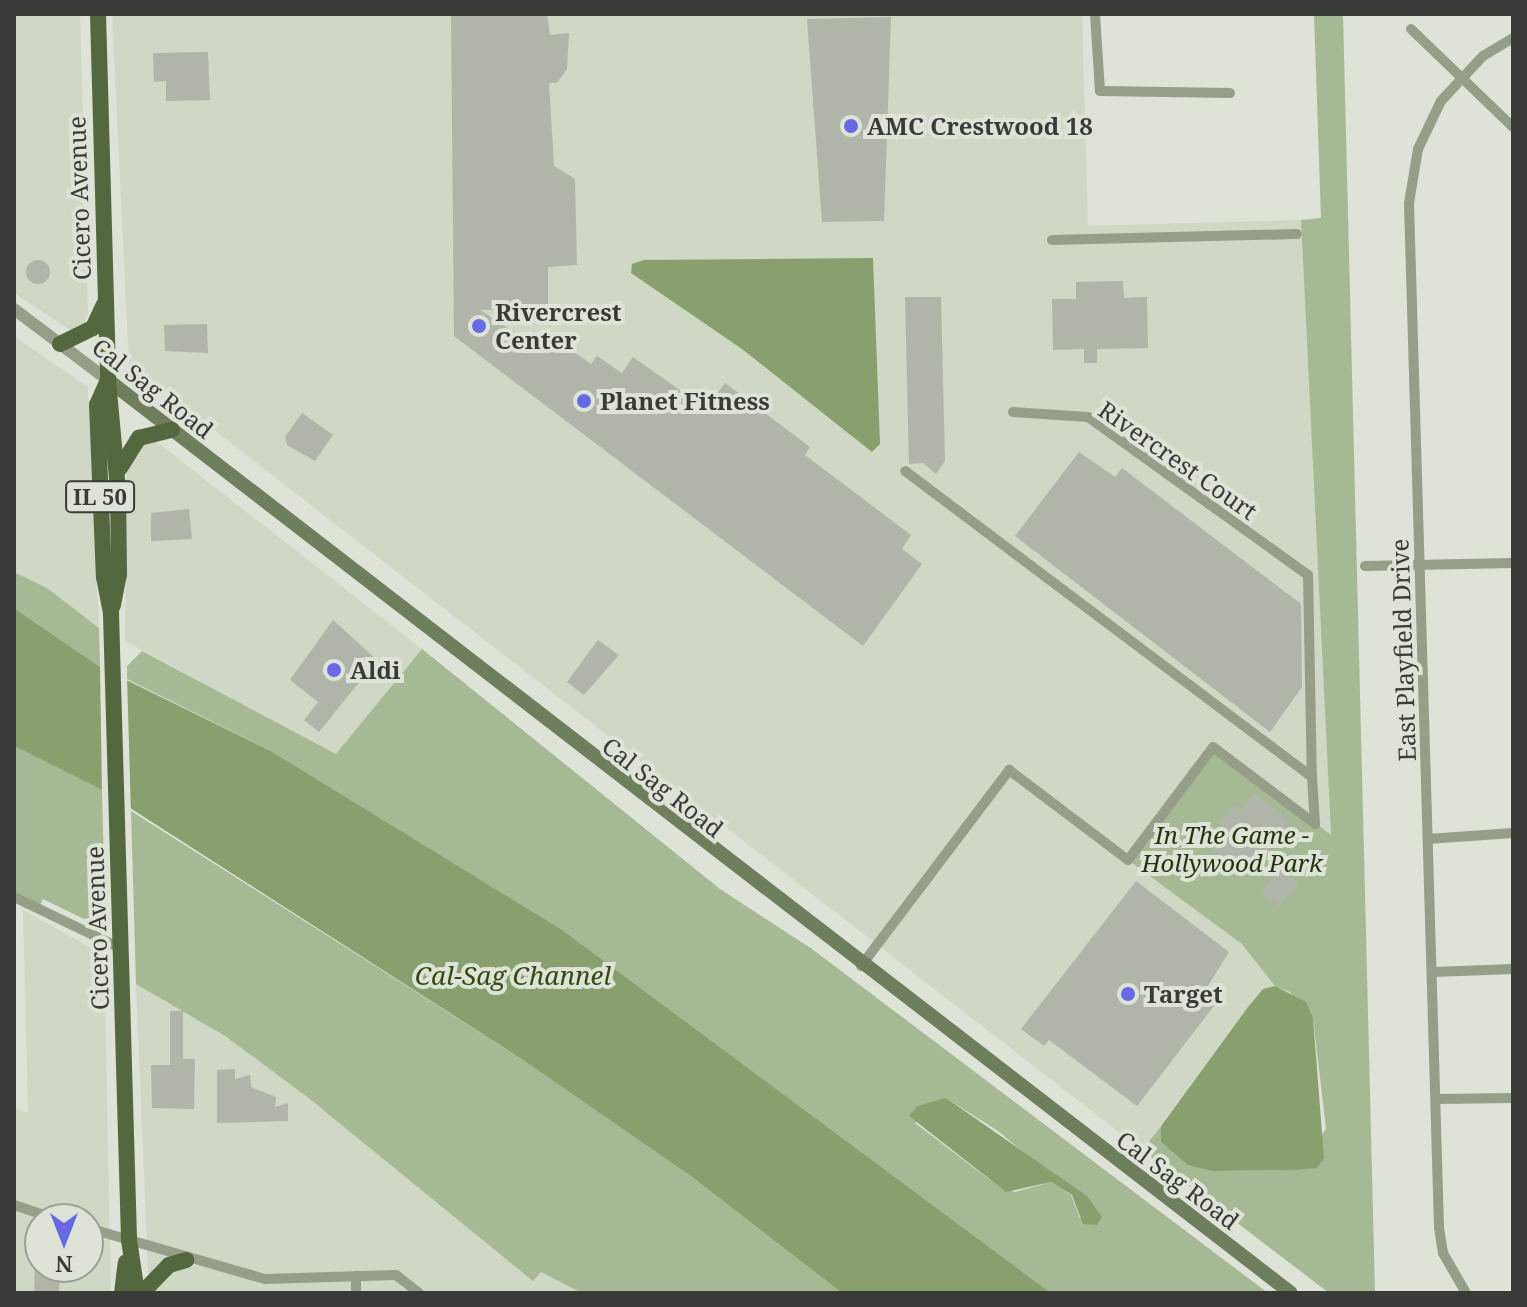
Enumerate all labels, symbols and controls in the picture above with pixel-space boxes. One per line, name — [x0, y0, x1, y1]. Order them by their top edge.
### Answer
place label: AMC Crestwood 18 — [867, 112, 1093, 140]
street label: Cicero Avenue — [62, 115, 96, 281]
marker: AMC Crestwood 18 — [842, 117, 860, 135]
place label: Rivercrest Center — [495, 298, 622, 354]
marker: Rivercrest Center — [470, 317, 488, 335]
street label: Cal Sag Road — [87, 332, 219, 444]
place label: Planet Fitness — [600, 387, 770, 415]
marker: Planet Fitness — [575, 392, 593, 410]
street label: Rivercrest Court — [1093, 395, 1263, 525]
road number: IL 50 — [64, 479, 136, 515]
street label: East Playfield Drive — [1385, 538, 1421, 762]
place label: Aldi — [350, 656, 401, 684]
marker: Aldi — [325, 661, 343, 679]
street label: Cal Sag Road — [597, 731, 729, 843]
park label: In The Game - Hollywood Park — [1141, 821, 1323, 877]
street label: Cicero Avenue — [80, 845, 114, 1011]
water label: Cal-Sag Channel — [415, 960, 611, 992]
place label: Target — [1144, 980, 1223, 1008]
marker: Target — [1119, 985, 1137, 1003]
street label: Cal Sag Road — [1111, 1125, 1245, 1235]
north arrow — [24, 1203, 104, 1283]
text: N — [55, 1250, 73, 1280]

